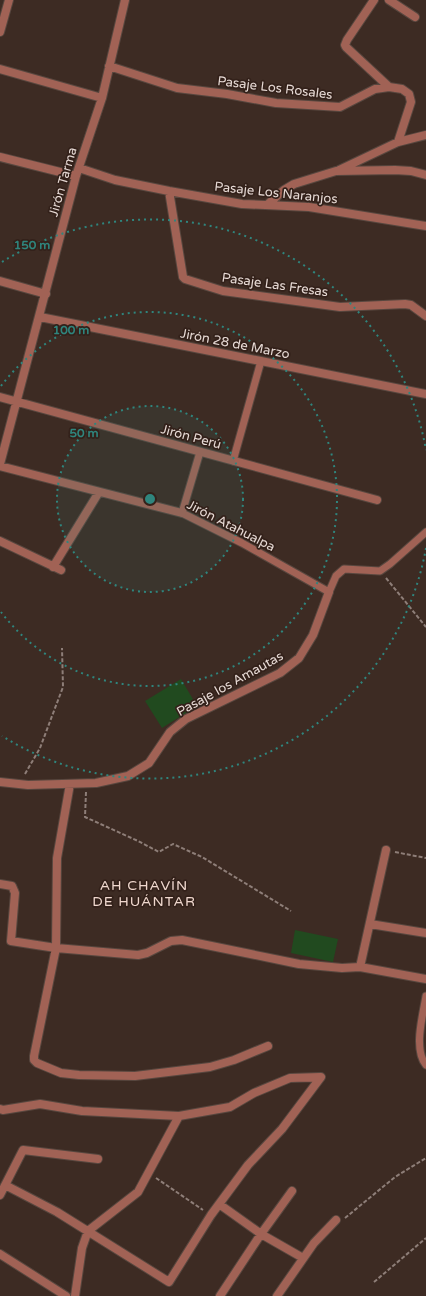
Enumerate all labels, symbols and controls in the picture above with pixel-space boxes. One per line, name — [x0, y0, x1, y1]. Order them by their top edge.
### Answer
street label: Pasaje Los Rosales — [217, 73, 333, 103]
street label: Jirón Tarma — [45, 145, 81, 219]
street label: Pasaje Los Naranjos — [214, 179, 338, 207]
text: 150 m — [14, 238, 50, 252]
street label: Pasaje Las Fresas — [221, 270, 329, 300]
text: 100 m — [53, 323, 89, 337]
street label: Jirón 28 de Marzo — [179, 326, 291, 362]
street label: Jirón Perú — [159, 421, 223, 453]
text: 50 m — [69, 426, 99, 440]
centre of rings — [143, 492, 157, 506]
street label: Jirón Atahualpa — [184, 497, 278, 555]
street label: Pasaje los Amautas — [174, 648, 286, 720]
district label: AH CHAVÍN DE HUÁNTAR — [92, 877, 196, 910]

